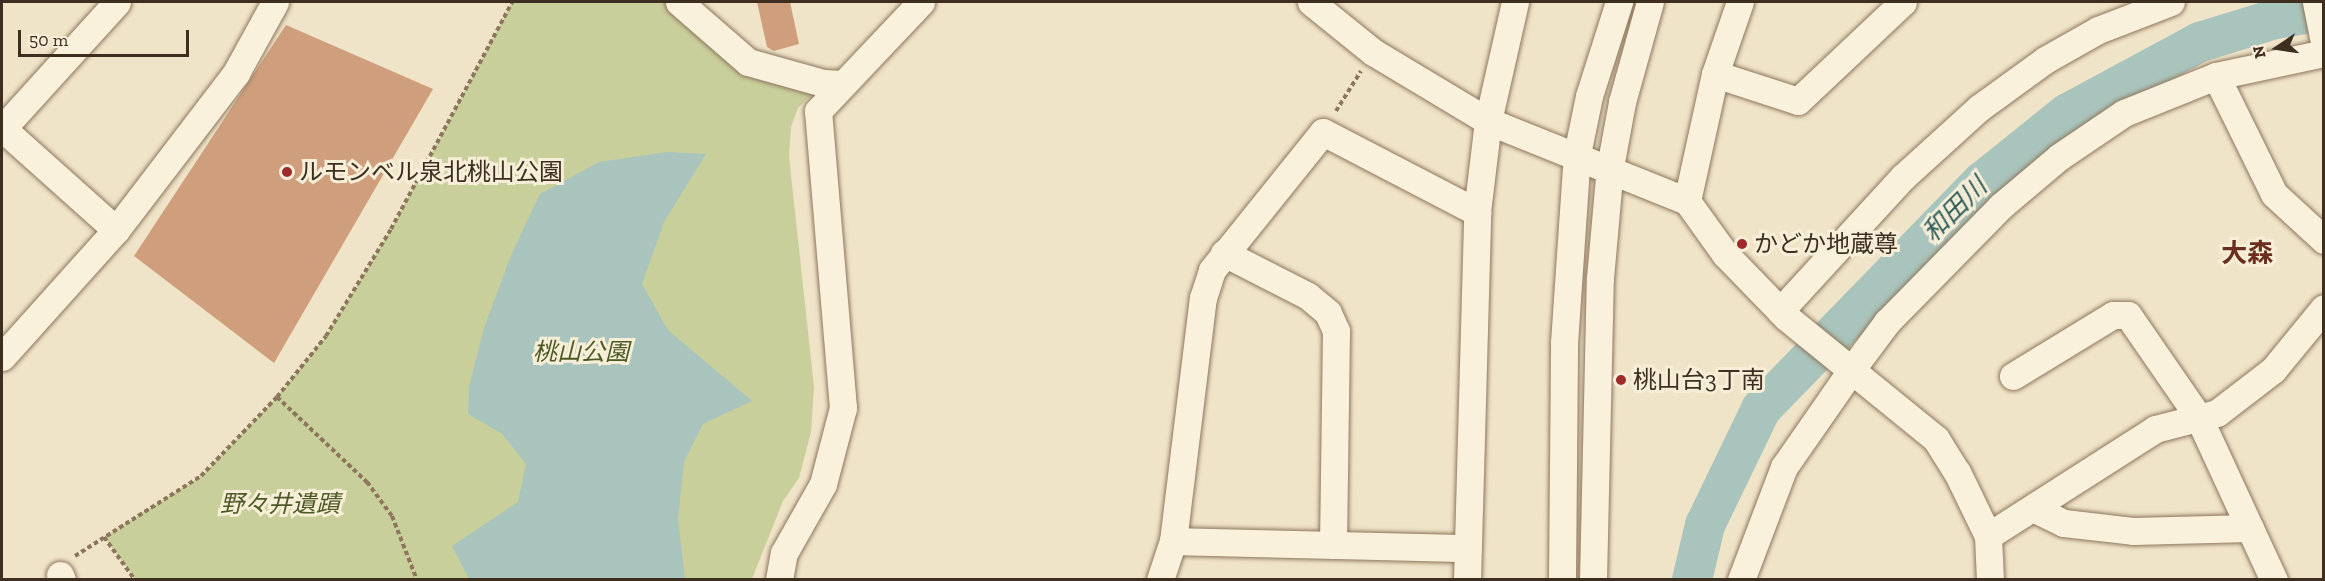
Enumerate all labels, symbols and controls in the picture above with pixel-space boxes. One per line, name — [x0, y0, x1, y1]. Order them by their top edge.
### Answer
scale bar — [21, 18, 192, 56]
north arrow — [2247, 18, 2307, 78]
text: 50 m — [29, 29, 68, 51]
text: N — [2248, 44, 2270, 60]
place label: ルモンベル泉北桃山公園 — [299, 158, 563, 186]
marker: ルモンベル泉北桃山公園 — [280, 165, 294, 179]
water label: 和田川 — [1916, 171, 1994, 249]
place label: かどか地蔵尊 — [1754, 230, 1898, 258]
marker: かどか地蔵尊 — [1735, 237, 1749, 251]
district label: 大森 — [2221, 238, 2273, 270]
park label: 桃山公園 — [533, 338, 629, 366]
place label: 桃山台3丁南 — [1633, 366, 1765, 394]
marker: 桃山台3丁南 — [1614, 373, 1628, 387]
park label: 野々井遺蹟 — [220, 490, 340, 518]

